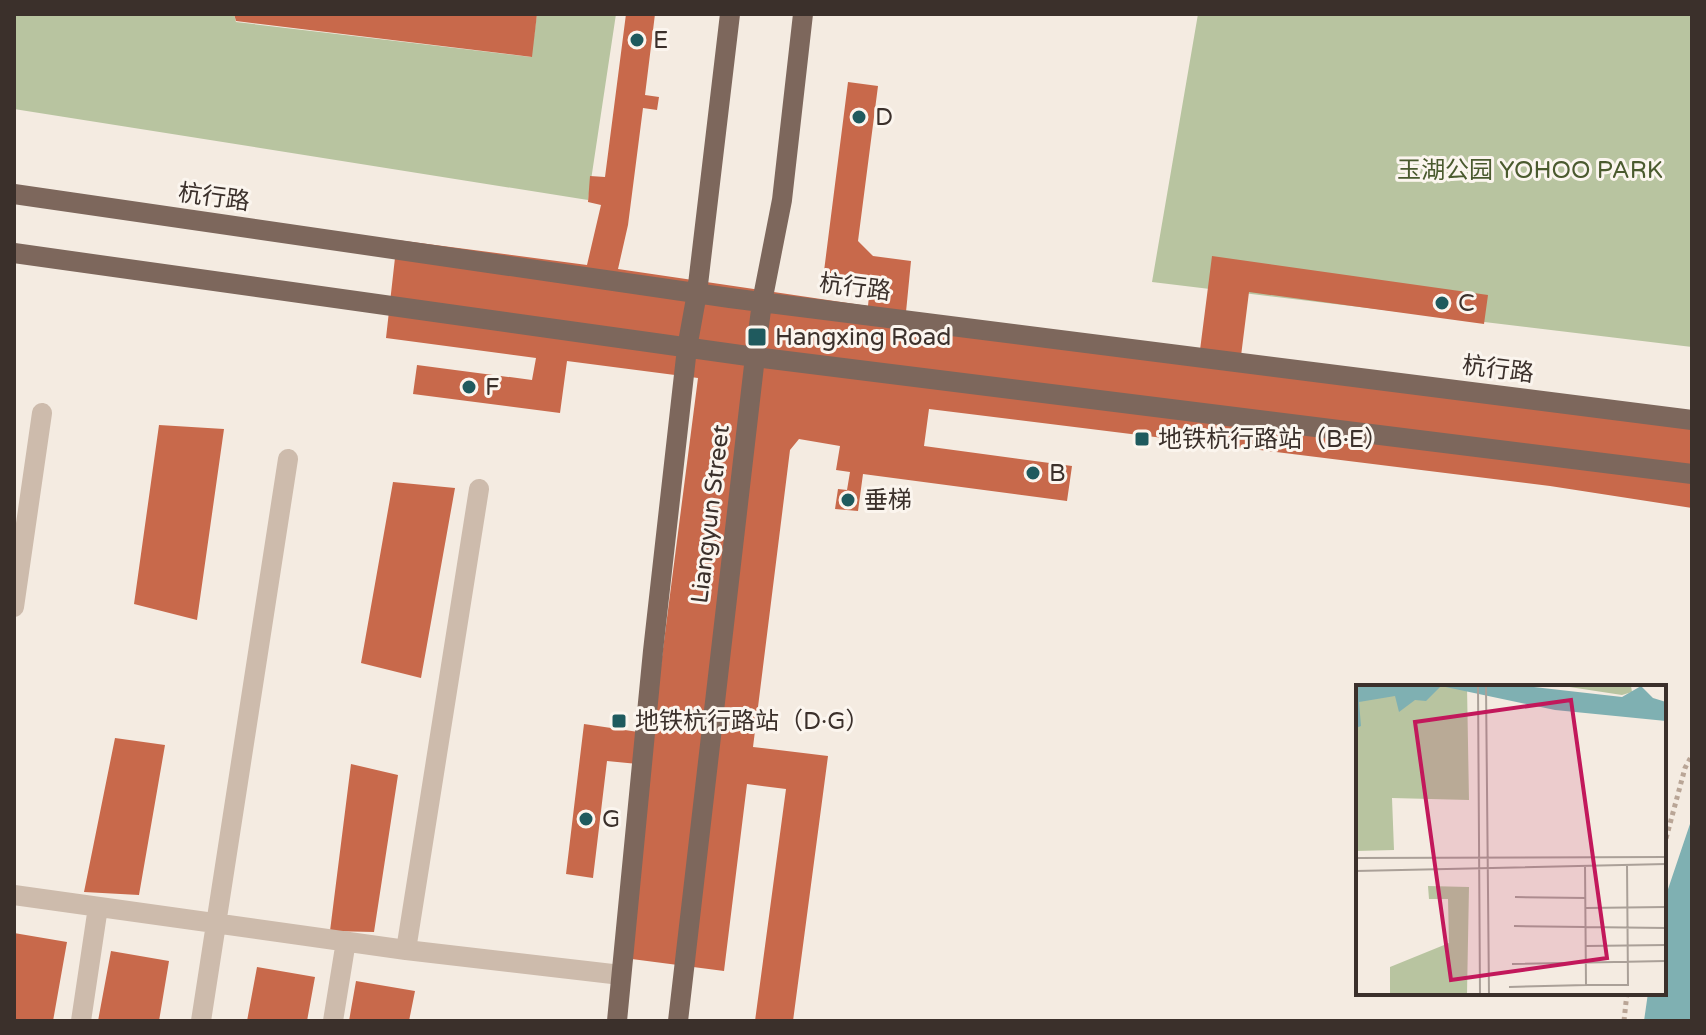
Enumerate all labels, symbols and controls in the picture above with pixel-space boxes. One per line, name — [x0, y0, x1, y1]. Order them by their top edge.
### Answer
place label: E — [653, 26, 668, 55]
marker: E — [628, 31, 646, 49]
place label: D — [875, 103, 893, 132]
marker: D — [850, 108, 868, 126]
park label: 玉湖公园 YOHOO PARK — [1397, 156, 1663, 185]
street label: 杭行路 — [176, 178, 252, 217]
street label: 杭行路 — [817, 269, 892, 306]
place label: C — [1458, 289, 1475, 318]
marker: C — [1433, 294, 1451, 312]
place label: Hangxing Road — [775, 323, 951, 352]
marker: Hangxing Road — [746, 326, 768, 348]
street label: 杭行路 — [1460, 351, 1535, 388]
place label: F — [485, 373, 500, 402]
marker: F — [460, 378, 478, 396]
street label: Liangyun Street — [685, 423, 736, 605]
place label: 地铁杭行路站（B·E） — [1158, 425, 1388, 454]
marker: 地铁杭行路站（B·E） — [1133, 430, 1151, 448]
place label: B — [1049, 459, 1066, 488]
marker: B — [1024, 464, 1042, 482]
place label: 垂梯 — [864, 486, 912, 515]
marker: 垂梯 — [839, 491, 857, 509]
inset map — [1356, 685, 1666, 995]
place label: 地铁杭行路站（D·G） — [635, 707, 869, 736]
marker: 地铁杭行路站（D·G） — [610, 712, 628, 730]
place label: G — [602, 805, 620, 834]
marker: G — [577, 810, 595, 828]

